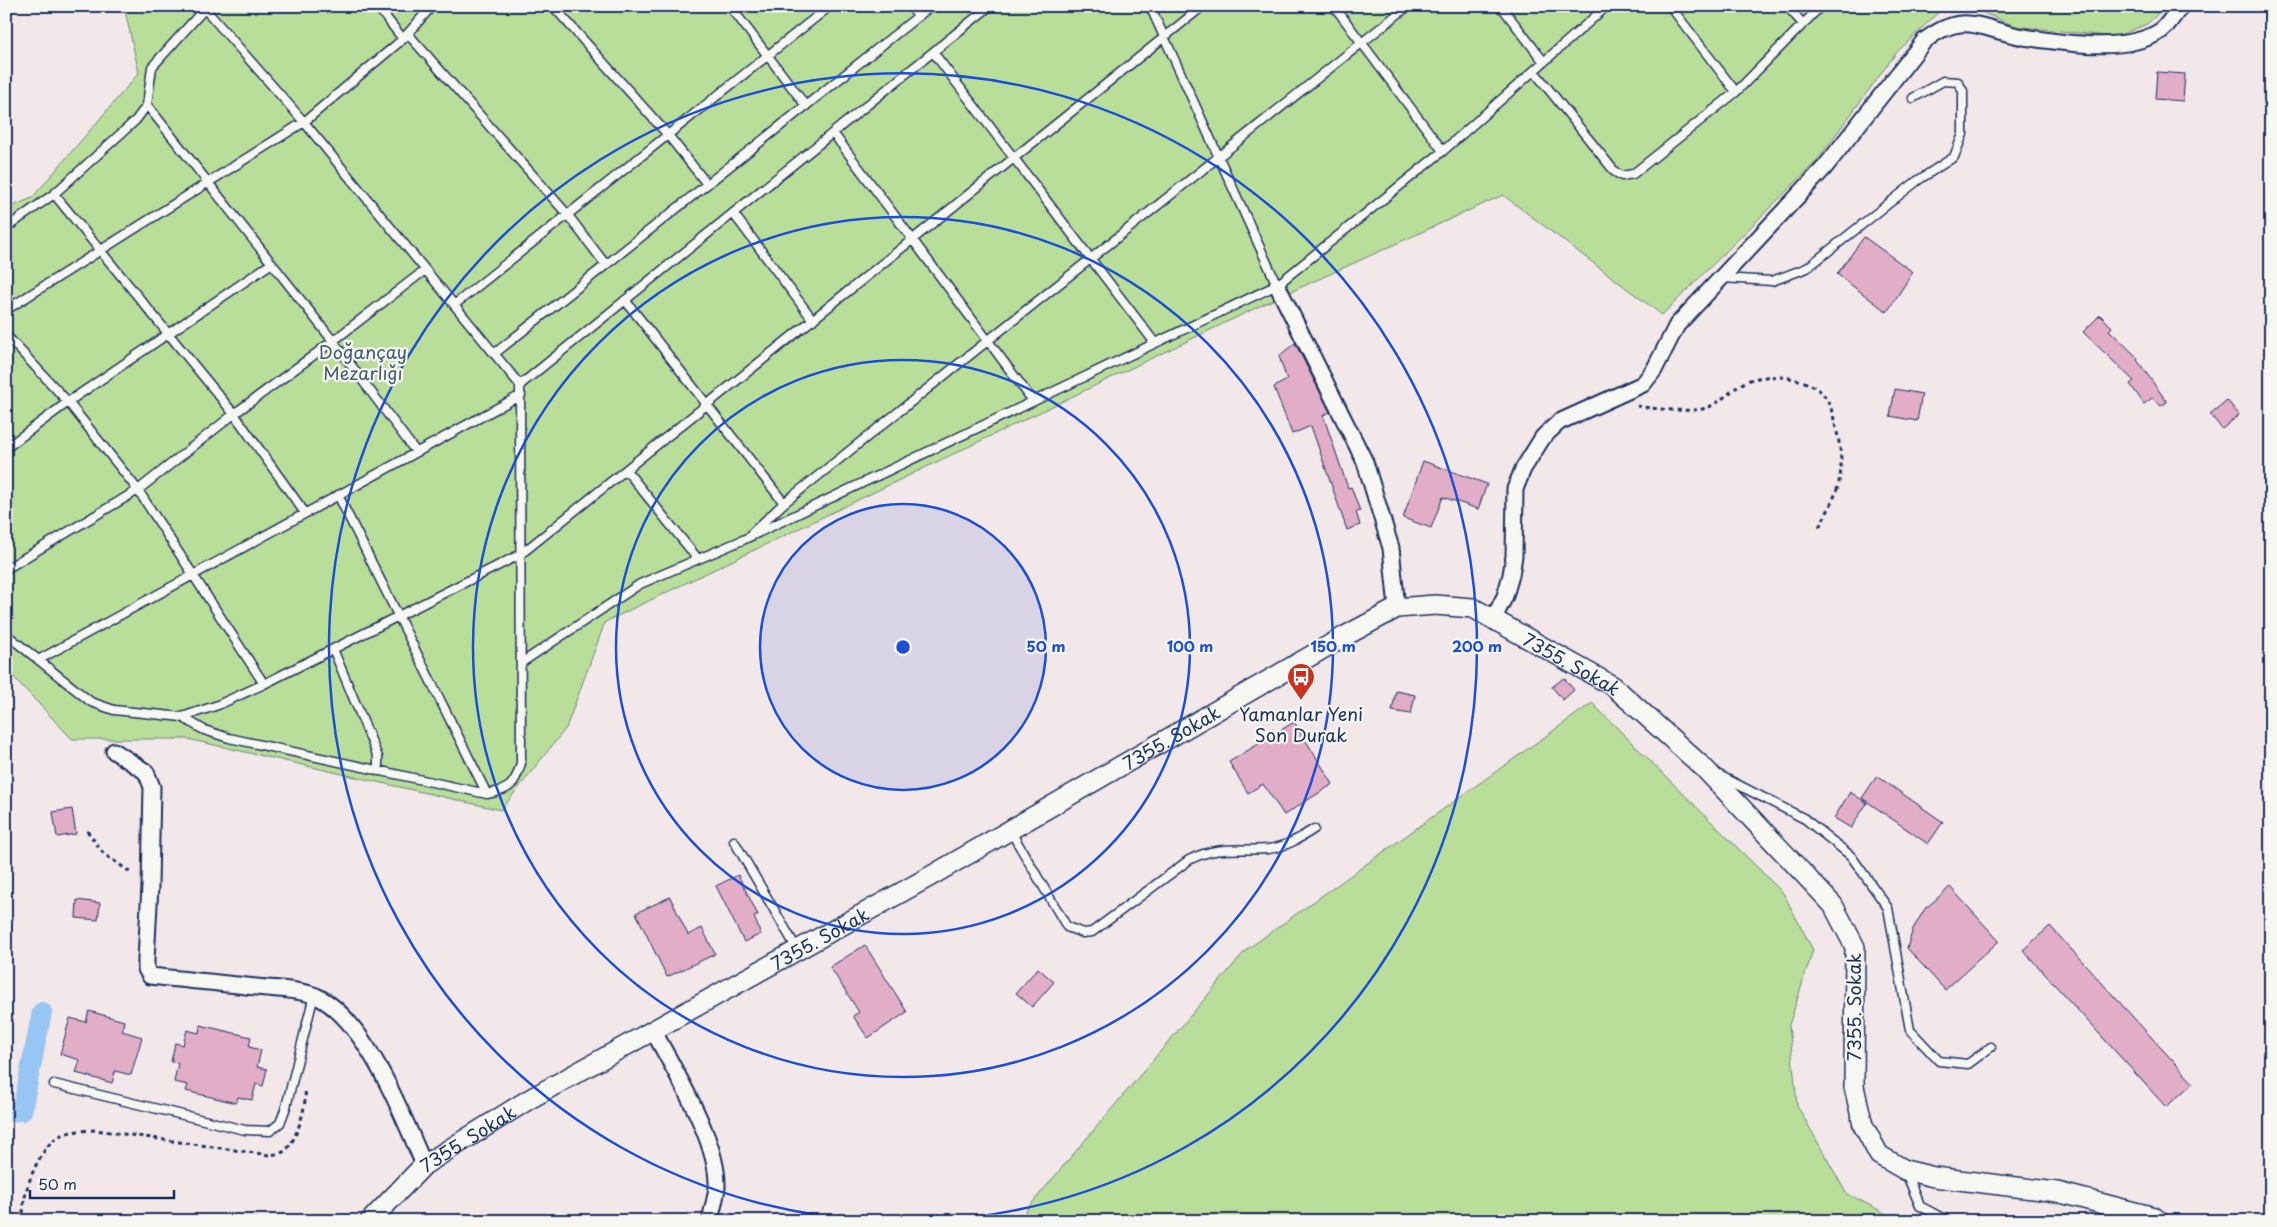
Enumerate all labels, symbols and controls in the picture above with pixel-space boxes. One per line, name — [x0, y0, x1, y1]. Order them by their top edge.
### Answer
park label: Doğançay Mezarlığı — [319, 338, 407, 386]
street label: 7355. Sokak — [1518, 625, 1628, 701]
text: 50 m — [1027, 634, 1065, 657]
text: 100 m — [1167, 634, 1213, 657]
text: 150 m — [1310, 634, 1356, 657]
text: 200 m — [1452, 634, 1502, 657]
centre of rings — [894, 638, 912, 656]
bus stop icon: Yamanlar Yeni Son Durak — [1286, 662, 1316, 701]
street label: 7355. Sokak — [1117, 698, 1225, 776]
place label: Yamanlar Yeni Son Durak — [1239, 700, 1363, 748]
street label: 7355. Sokak — [766, 900, 873, 976]
street label: 7355. Sokak — [1840, 953, 1867, 1061]
street label: 7355. Sokak — [414, 1098, 521, 1178]
scale bar — [30, 1167, 174, 1199]
text: 50 m — [38, 1172, 77, 1195]

